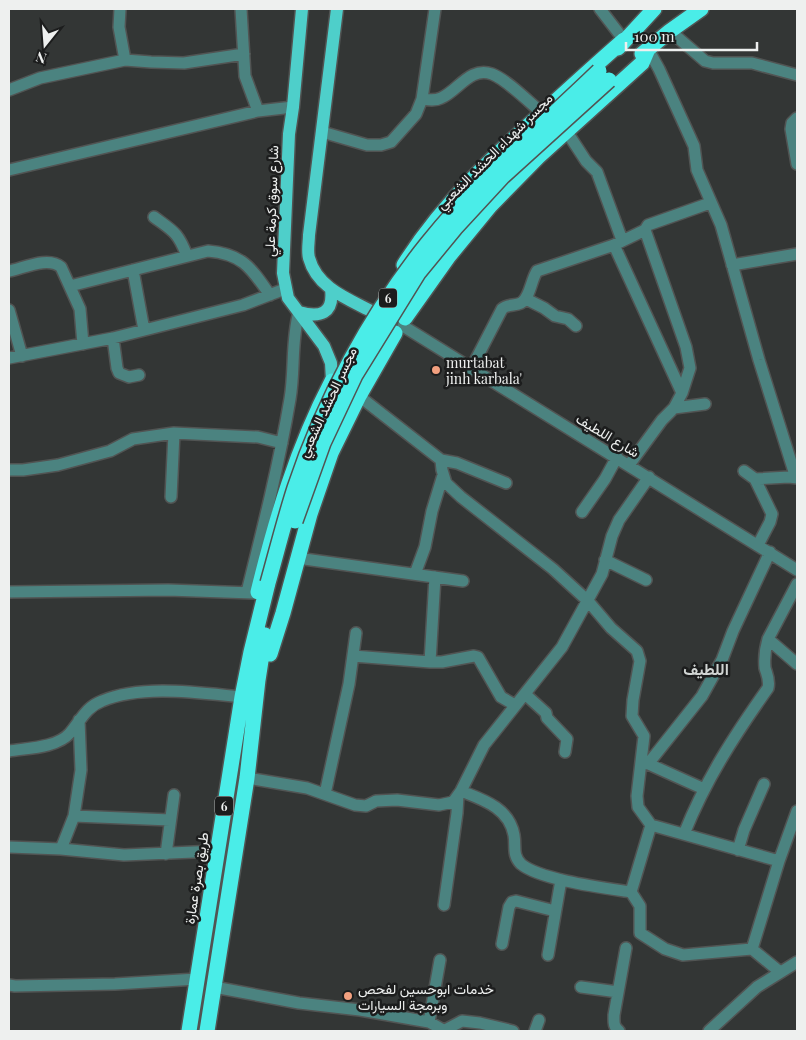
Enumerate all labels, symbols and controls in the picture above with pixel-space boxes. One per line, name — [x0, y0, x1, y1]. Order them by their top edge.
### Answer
north arrow — [20, 20, 70, 70]
scale bar — [626, 20, 757, 52]
text: 100 m — [634, 26, 675, 46]
text: N — [33, 47, 49, 68]
street label: مجسر شهداء الحشد الشعبي — [432, 89, 559, 216]
street label: شارع سوق كرمة علي — [260, 145, 285, 257]
road number: 6 — [379, 288, 397, 308]
street label: مجسر الحشد الشعبي — [293, 344, 364, 462]
place label: murtabat jinh karbala' — [445, 353, 522, 388]
marker: murtabat jinh karbala' — [430, 364, 442, 376]
street label: شارع اللطيف — [572, 409, 643, 463]
district label: اللطيف — [683, 658, 729, 679]
road number: 6 — [215, 796, 233, 816]
street label: طريق بصرة عمارة — [179, 831, 213, 925]
place label: خدمات ابوحسين لفحص وبرمجة السيارات — [358, 979, 494, 1014]
marker: خدمات ابوحسين لفحص وبرمجة السيارات — [342, 990, 354, 1002]

